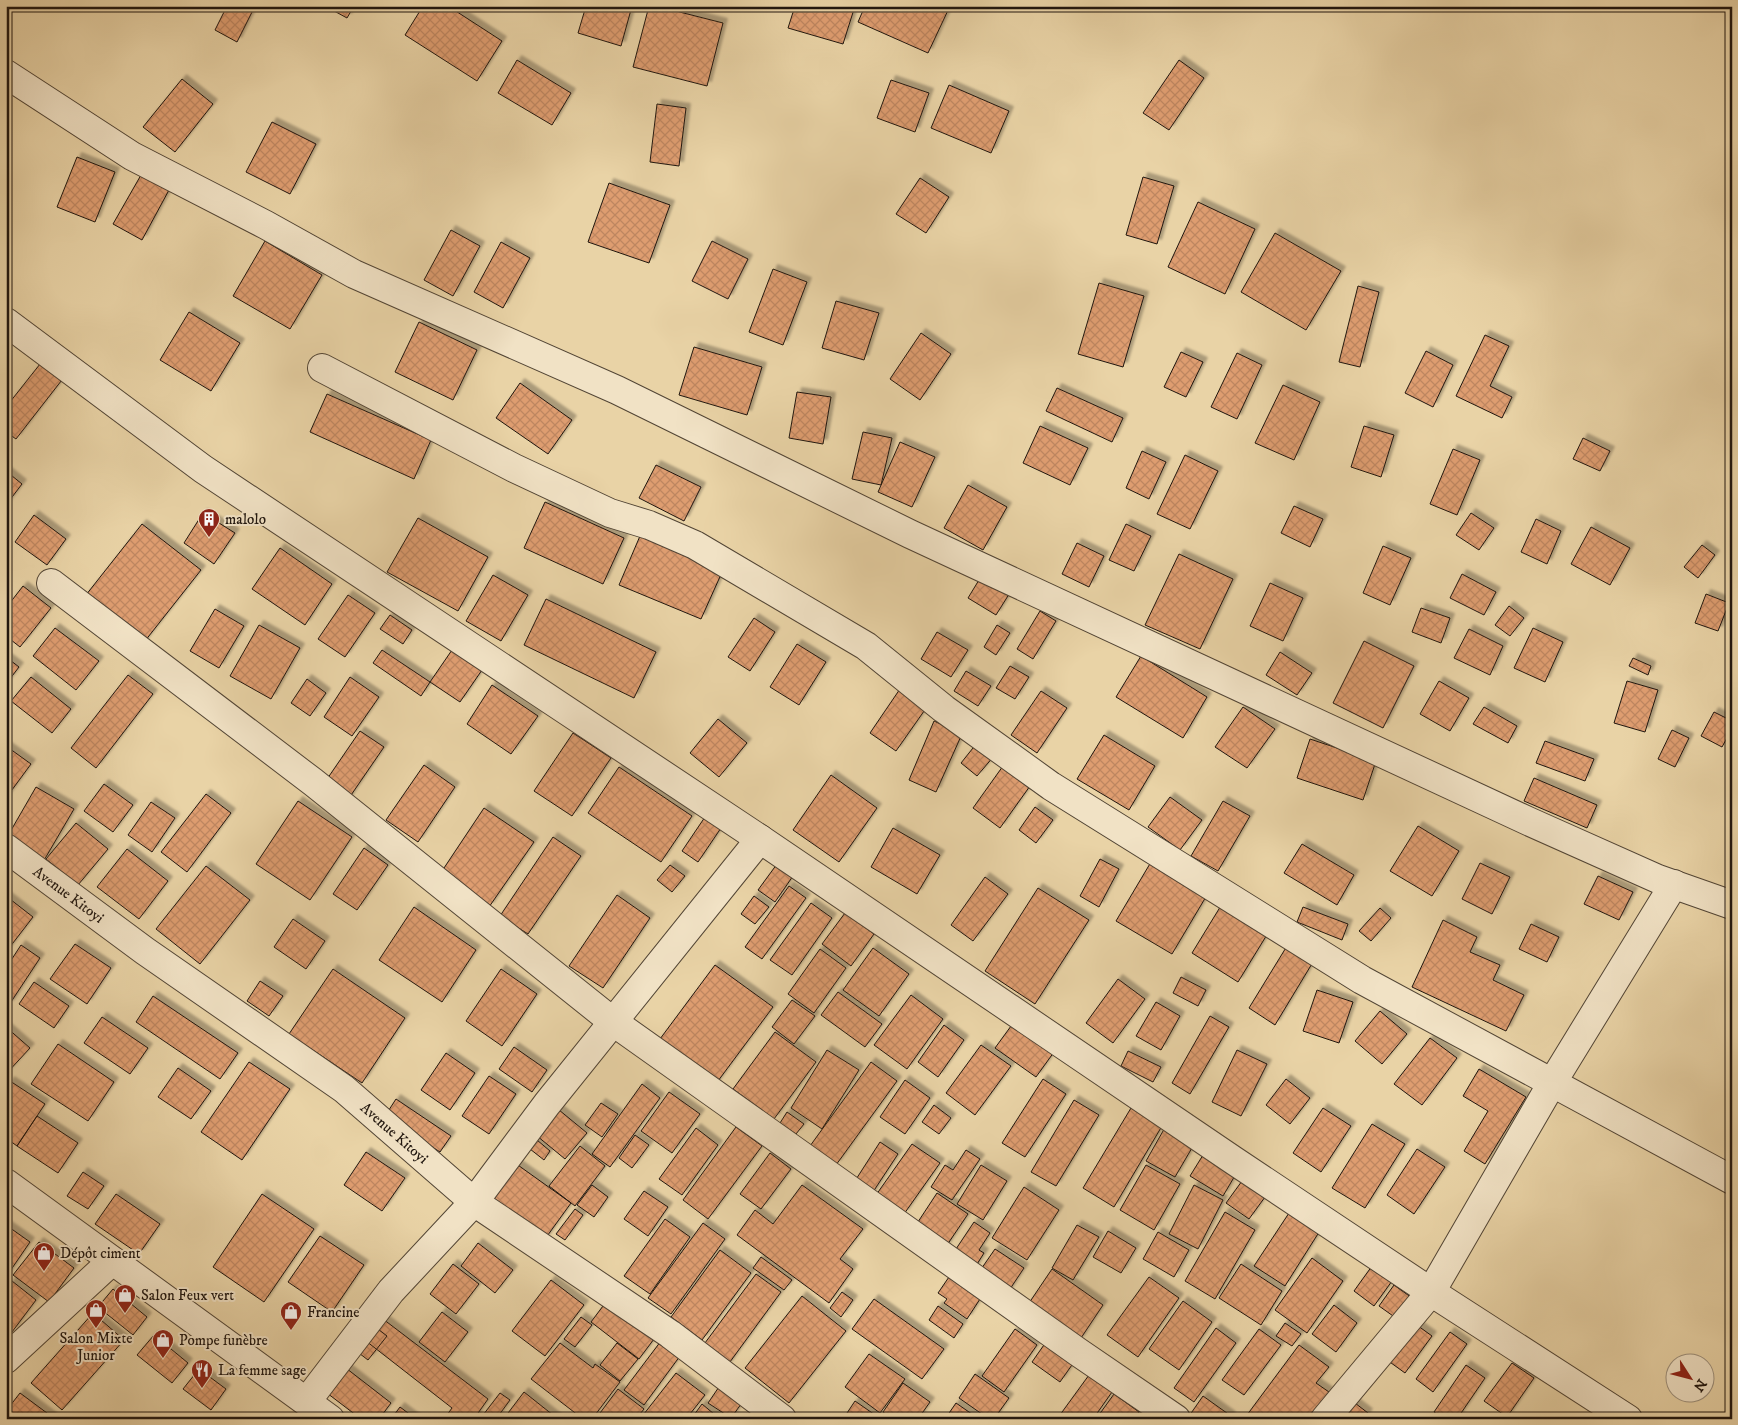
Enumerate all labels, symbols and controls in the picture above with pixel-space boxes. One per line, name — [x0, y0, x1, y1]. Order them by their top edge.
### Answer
building icon: malolo — [197, 507, 221, 538]
place label: malolo — [225, 510, 266, 529]
street label: Avenue Kitoyi — [29, 862, 108, 928]
street label: Avenue Kitoyi — [356, 1098, 432, 1168]
shop icon: Dépôt ciment — [32, 1241, 56, 1272]
place label: Dépôt ciment — [60, 1244, 141, 1263]
shop icon: Salon Feux vert — [113, 1283, 137, 1314]
place label: Salon Feux vert — [141, 1286, 234, 1305]
shop icon: Salon Mixte Junior — [84, 1298, 108, 1329]
shop icon: Francine — [279, 1300, 303, 1331]
place label: Francine — [307, 1303, 360, 1322]
shop icon: Pompe funèbre — [151, 1328, 175, 1359]
place label: Salon Mixte Junior — [59, 1329, 133, 1365]
place label: Pompe funèbre — [179, 1331, 268, 1350]
north arrow — [1666, 1352, 1716, 1402]
restaurant icon: La femme sage — [190, 1358, 214, 1389]
place label: La femme sage — [218, 1361, 306, 1380]
text: N — [1689, 1375, 1710, 1395]

